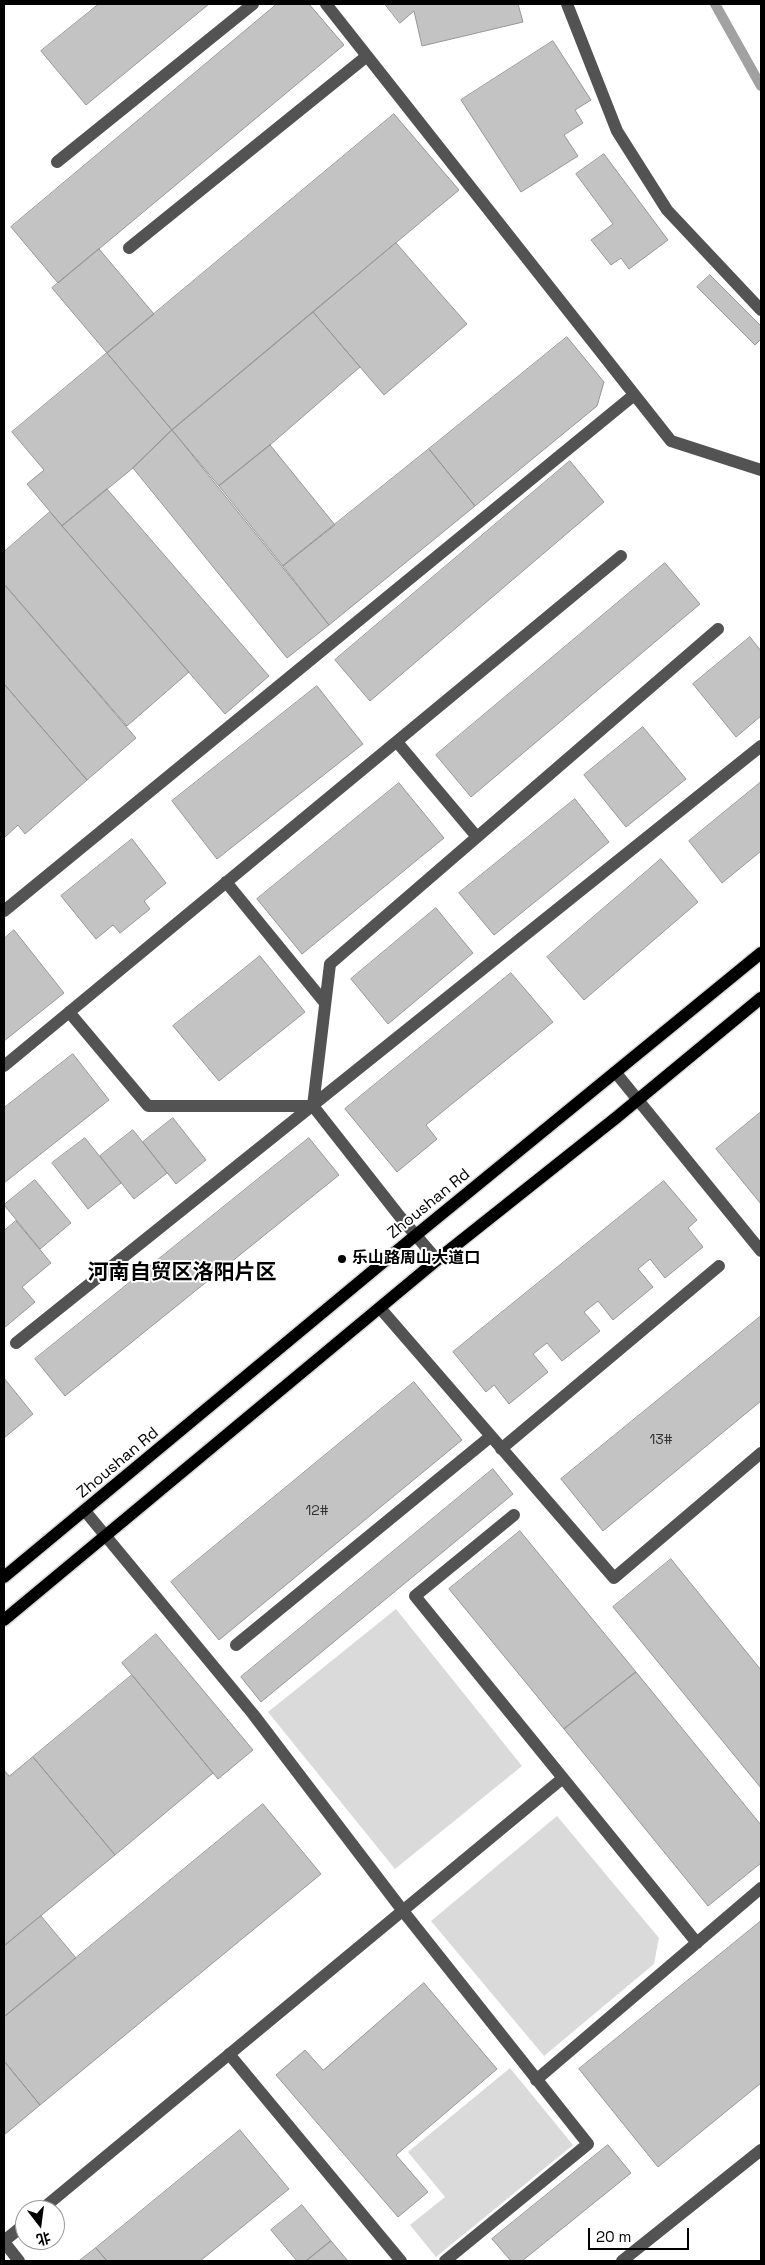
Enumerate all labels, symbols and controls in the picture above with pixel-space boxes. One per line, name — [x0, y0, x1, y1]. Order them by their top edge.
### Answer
street label: Zhoushan Rd — [384, 1165, 474, 1243]
place label: 乐山路周山大道口 — [352, 1249, 480, 1269]
marker: 乐山路周山大道口 — [336, 1253, 348, 1265]
district label: 河南自贸区洛阳片区 — [88, 1260, 276, 1286]
street label: Zhoushan Rd — [73, 1423, 163, 1503]
house number: 13# — [649, 1432, 673, 1448]
house number: 12# — [305, 1503, 329, 1519]
north arrow — [15, 2200, 65, 2250]
scale bar — [590, 2218, 691, 2250]
text: 20 m — [596, 2227, 631, 2246]
text: 北 — [35, 2228, 53, 2249]

